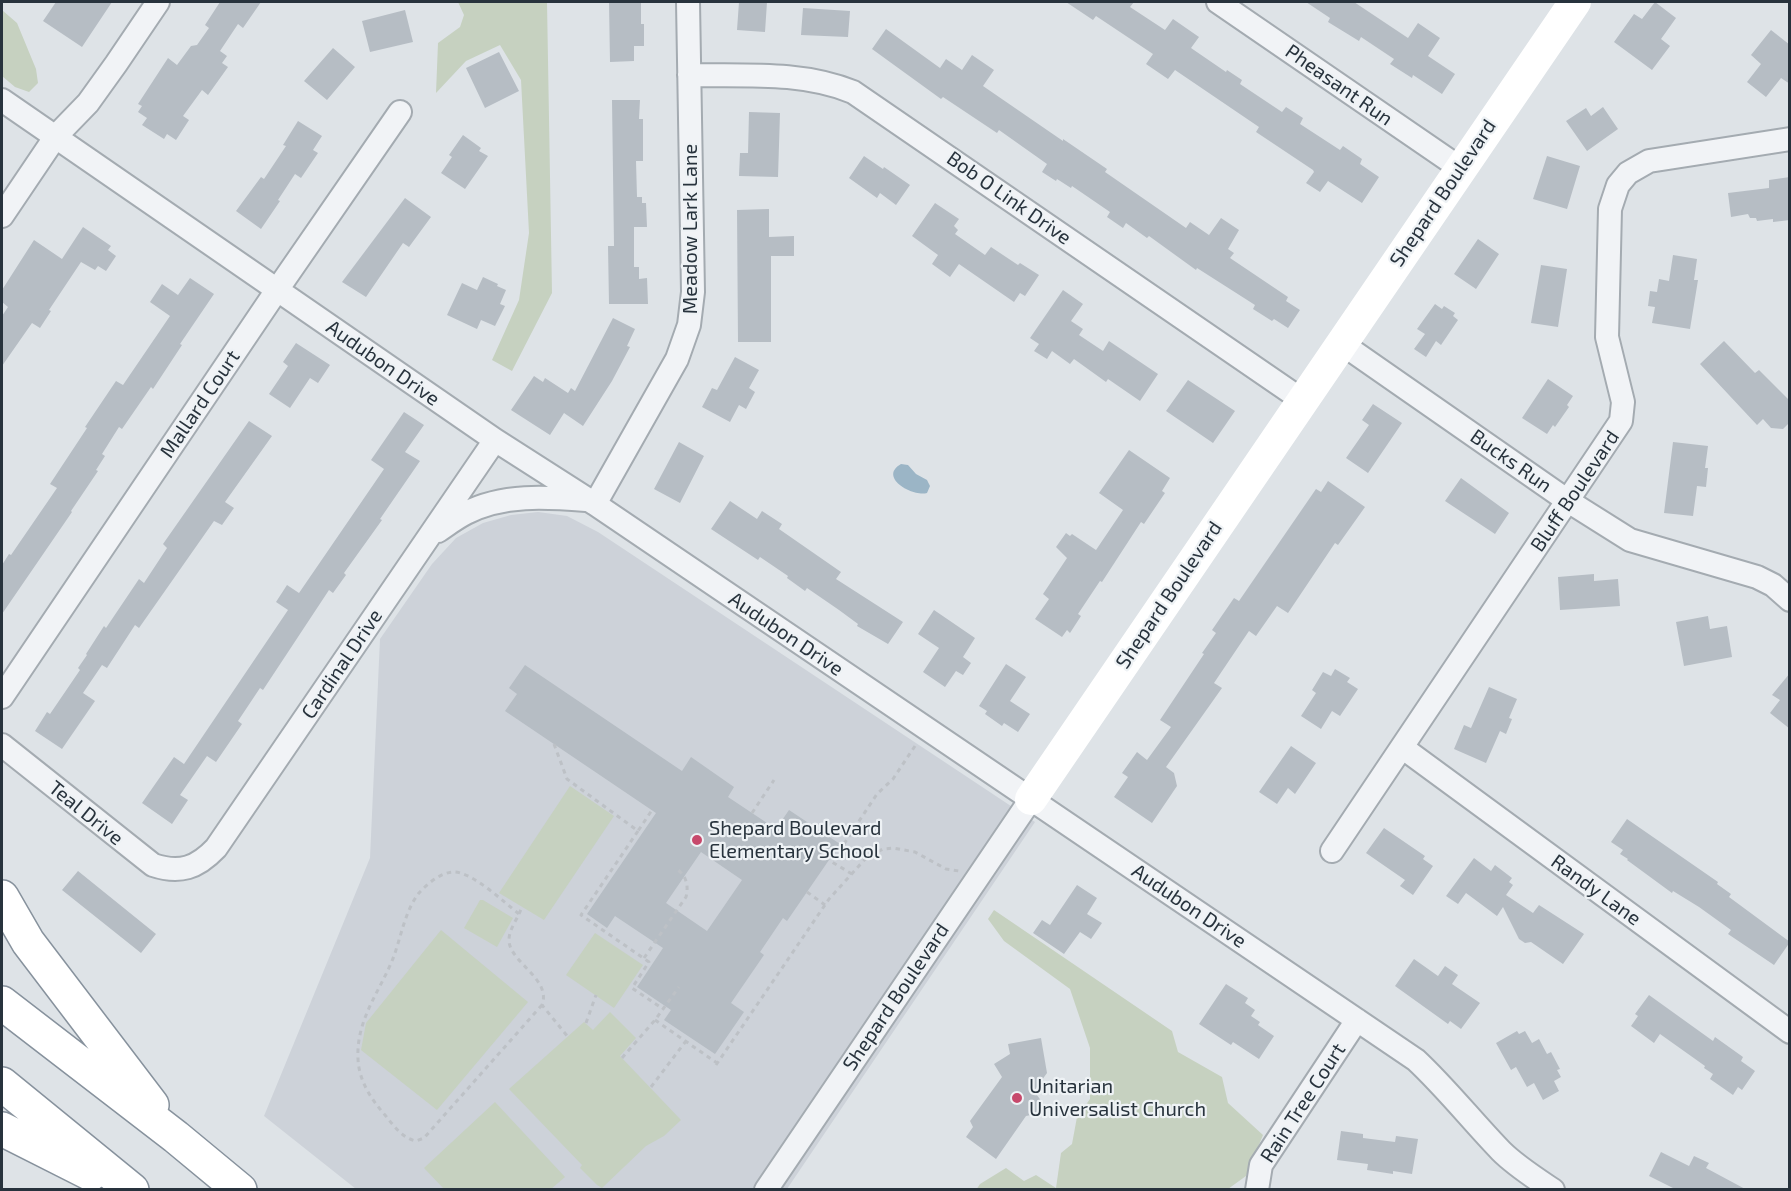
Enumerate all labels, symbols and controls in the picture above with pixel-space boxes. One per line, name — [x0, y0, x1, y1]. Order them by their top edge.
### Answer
street label: Pheasant Run — [1281, 39, 1397, 131]
street label: Shepard Boulevard — [1385, 115, 1501, 271]
street label: Meadow Lark Lane — [678, 144, 702, 314]
street label: Bob O Link Drive — [942, 146, 1076, 250]
street label: Audubon Drive — [322, 315, 444, 411]
street label: Mallard Court — [155, 346, 245, 462]
street label: Bucks Run — [1466, 424, 1556, 498]
street label: Bluff Boulevard — [1526, 426, 1624, 556]
street label: Shepard Boulevard — [1111, 517, 1227, 673]
street label: Audubon Drive — [724, 587, 848, 681]
street label: Cardinal Drive — [297, 605, 387, 723]
street label: Teal Drive — [44, 776, 128, 850]
place label: Shepard Boulevard Elementary School — [709, 816, 881, 863]
marker: Shepard Boulevard Elementary School — [690, 833, 704, 847]
street label: Randy Lane — [1546, 849, 1646, 931]
street label: Audubon Drive — [1127, 859, 1251, 953]
street label: Shepard Boulevard — [838, 919, 954, 1075]
street label: Rain Tree Court — [1255, 1039, 1351, 1167]
place label: Unitarian Universalist Church — [1029, 1074, 1206, 1121]
marker: Unitarian Universalist Church — [1010, 1091, 1024, 1105]

